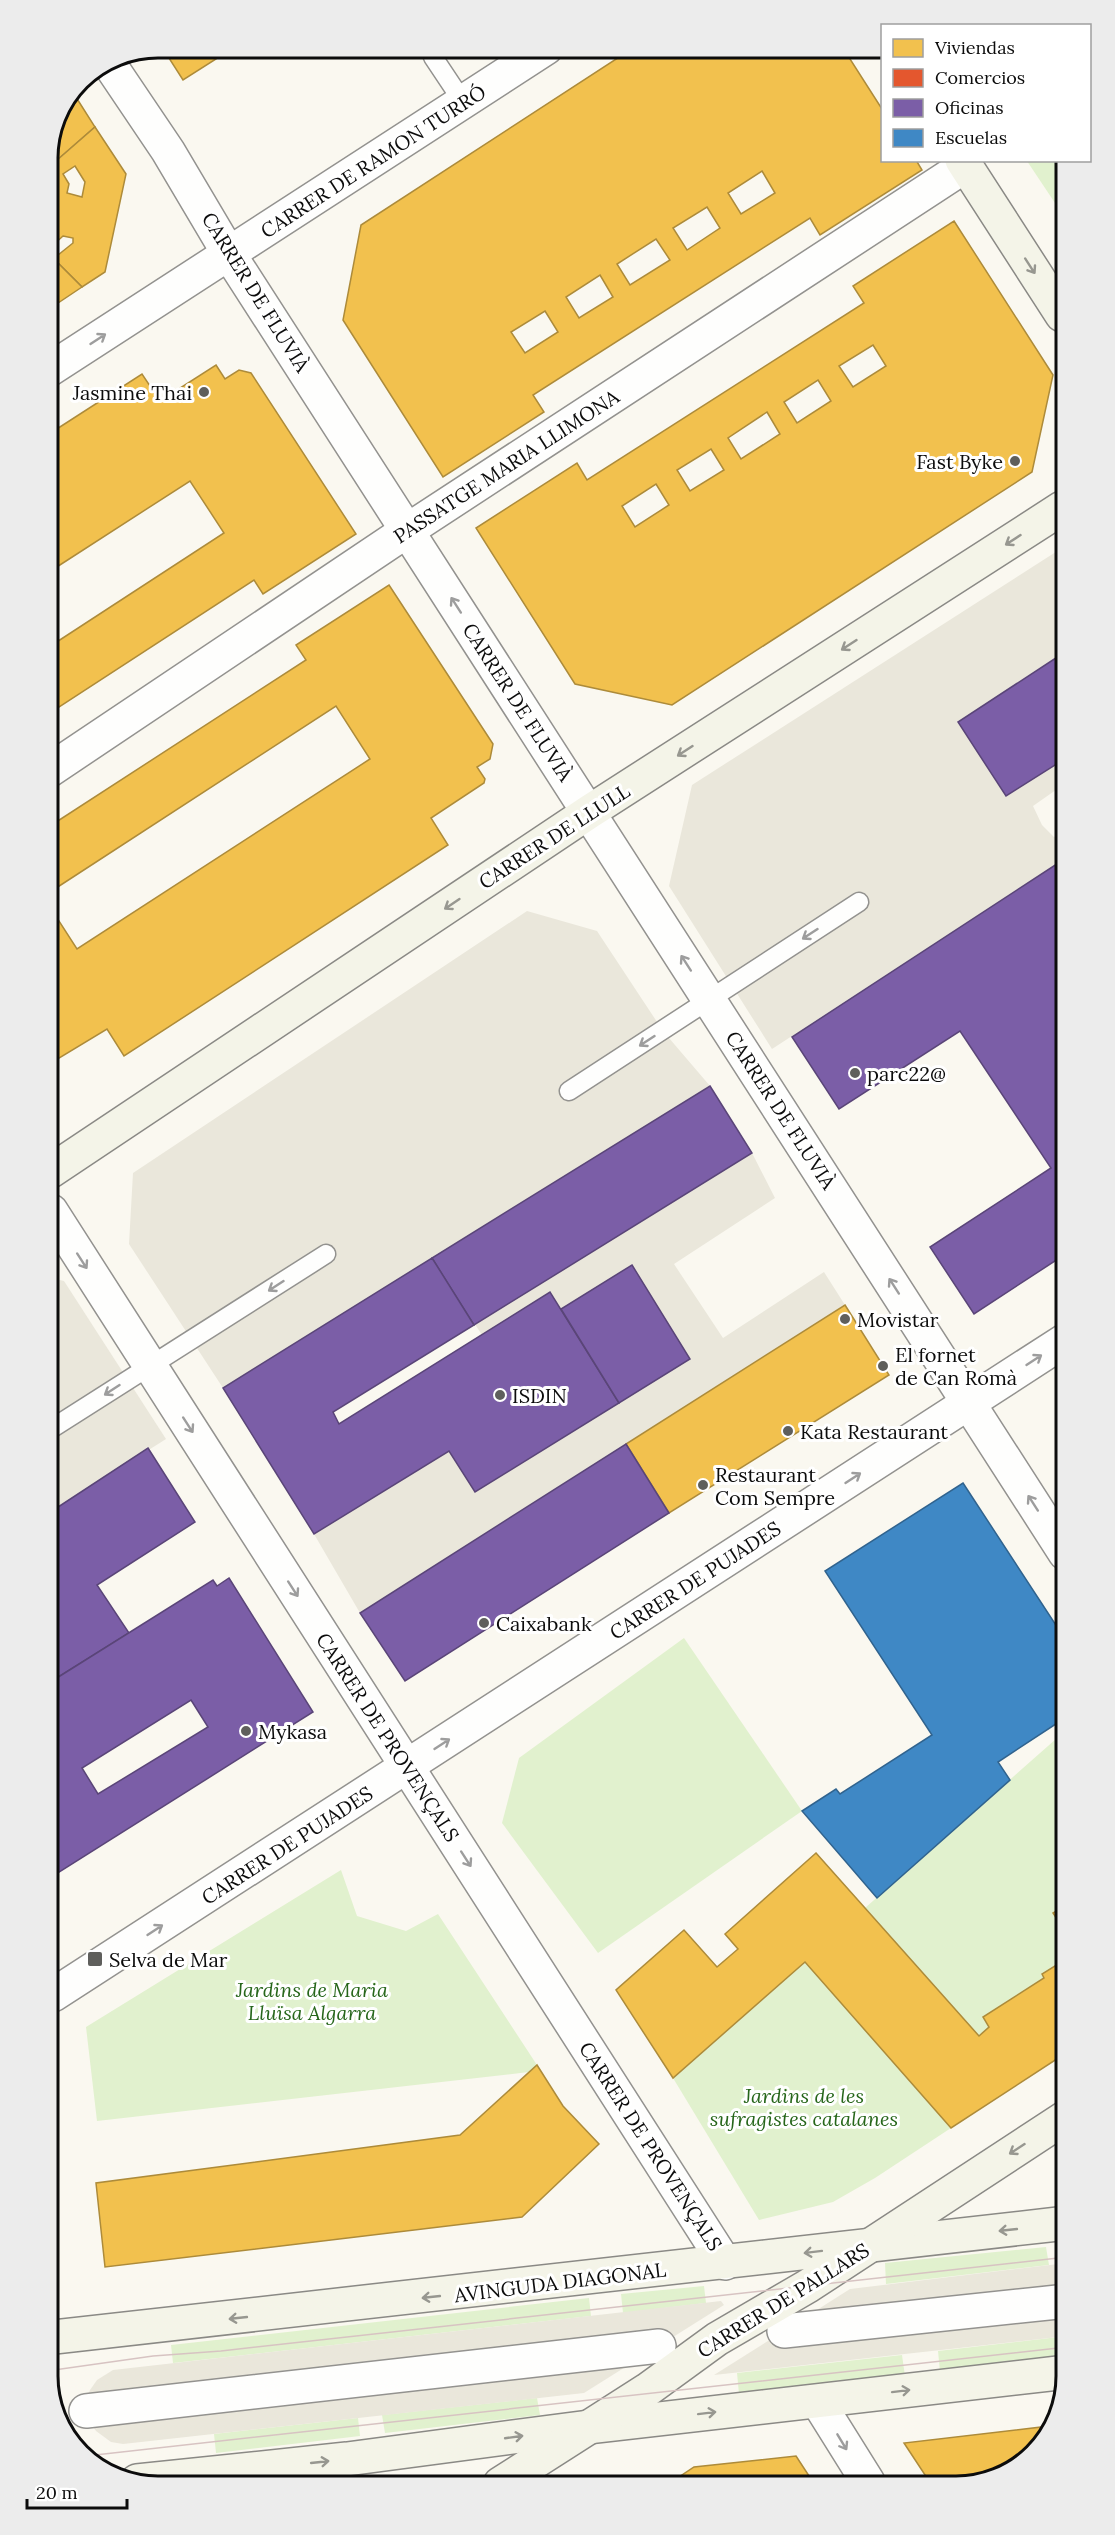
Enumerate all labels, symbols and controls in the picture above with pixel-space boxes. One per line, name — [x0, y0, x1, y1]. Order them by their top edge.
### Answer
legend — [881, 24, 1091, 162]
text: Viviendas — [934, 36, 1015, 59]
text: Comercios — [935, 66, 1025, 89]
street label: CARRER DE RAMON TURRÓ — [256, 79, 490, 243]
text: Oficinas — [935, 96, 1004, 119]
text: Escuelas — [935, 126, 1007, 149]
street label: CARRER DE FLUVIÀ — [197, 207, 316, 377]
one-way arrow — [1023, 257, 1036, 274]
one-way arrow — [89, 332, 106, 344]
place label: Jasmine Thai — [72, 380, 192, 405]
street label: PASSATGE MARIA LLIMONA — [389, 383, 624, 548]
marker: Jasmine Thai — [197, 385, 211, 399]
place label: Fast Byke — [916, 449, 1003, 474]
marker: Fast Byke — [1008, 454, 1022, 468]
one-way arrow — [1005, 534, 1022, 546]
one-way arrow — [449, 597, 461, 614]
street label: CARRER DE FLUVIÀ — [457, 618, 579, 786]
one-way arrow — [841, 639, 858, 651]
one-way arrow — [677, 745, 694, 757]
street label: CARRER DE LLULL — [474, 778, 635, 894]
one-way arrow — [444, 898, 460, 910]
one-way arrow — [802, 928, 819, 940]
one-way arrow — [680, 956, 692, 972]
street label: CARRER DE FLUVIÀ — [720, 1026, 842, 1194]
one-way arrow — [639, 1035, 656, 1047]
place label: parc22@ — [867, 1061, 946, 1086]
marker: parc22@ — [848, 1066, 862, 1080]
one-way arrow — [76, 1252, 89, 1269]
one-way arrow — [888, 1278, 900, 1295]
one-way arrow — [268, 1280, 285, 1292]
place label: Movistar — [857, 1307, 939, 1332]
marker: Movistar — [838, 1312, 852, 1326]
place label: El fornet de Can Romà — [895, 1342, 1017, 1390]
one-way arrow — [1025, 1354, 1042, 1366]
marker: El fornet de Can Romà — [876, 1359, 890, 1373]
place label: ISDIN — [512, 1383, 567, 1408]
one-way arrow — [103, 1384, 120, 1397]
marker: ISDIN — [493, 1388, 507, 1402]
one-way arrow — [182, 1416, 194, 1433]
place label: Kata Restaurant — [800, 1419, 948, 1444]
marker: Kata Restaurant — [781, 1424, 795, 1438]
place label: Restaurant Com Sempre — [715, 1462, 835, 1510]
one-way arrow — [844, 1472, 861, 1484]
marker: Restaurant Com Sempre — [696, 1478, 710, 1492]
one-way arrow — [1027, 1496, 1039, 1512]
street label: CARRER DE PUJADES — [605, 1515, 785, 1645]
one-way arrow — [287, 1580, 299, 1597]
place label: Caixabank — [496, 1611, 592, 1636]
marker: Caixabank — [477, 1616, 491, 1630]
street label: CARRER DE PROVENÇALS — [311, 1628, 465, 1846]
place label: Mykasa — [258, 1719, 327, 1744]
marker: Mykasa — [239, 1724, 253, 1738]
one-way arrow — [434, 1738, 450, 1750]
street label: CARRER DE PUJADES — [197, 1780, 377, 1910]
one-way arrow — [461, 1850, 473, 1867]
one-way arrow — [146, 1923, 163, 1935]
place label: Selva de Mar — [109, 1947, 228, 1972]
marker: Selva de Mar — [86, 1950, 104, 1968]
park label: Jardins de Maria Lluïsa Algarra — [235, 1977, 388, 2025]
street label: CARRER DE PROVENÇALS — [574, 2037, 728, 2255]
park label: Jardins de les sufragistes catalanes — [710, 2083, 898, 2131]
one-way arrow — [1009, 2143, 1026, 2155]
one-way arrow — [999, 2225, 1019, 2236]
street label: CARRER DE PALLARS — [692, 2237, 874, 2363]
one-way arrow — [803, 2247, 823, 2258]
street label: AVINGUDA DIAGONAL — [452, 2257, 668, 2308]
one-way arrow — [422, 2291, 442, 2302]
one-way arrow — [228, 2313, 248, 2324]
one-way arrow — [891, 2385, 910, 2396]
one-way arrow — [697, 2407, 717, 2418]
one-way arrow — [503, 2431, 523, 2442]
one-way arrow — [836, 2433, 848, 2450]
one-way arrow — [310, 2456, 330, 2467]
scale bar — [27, 2472, 128, 2510]
text: 20 m — [36, 2481, 78, 2504]

